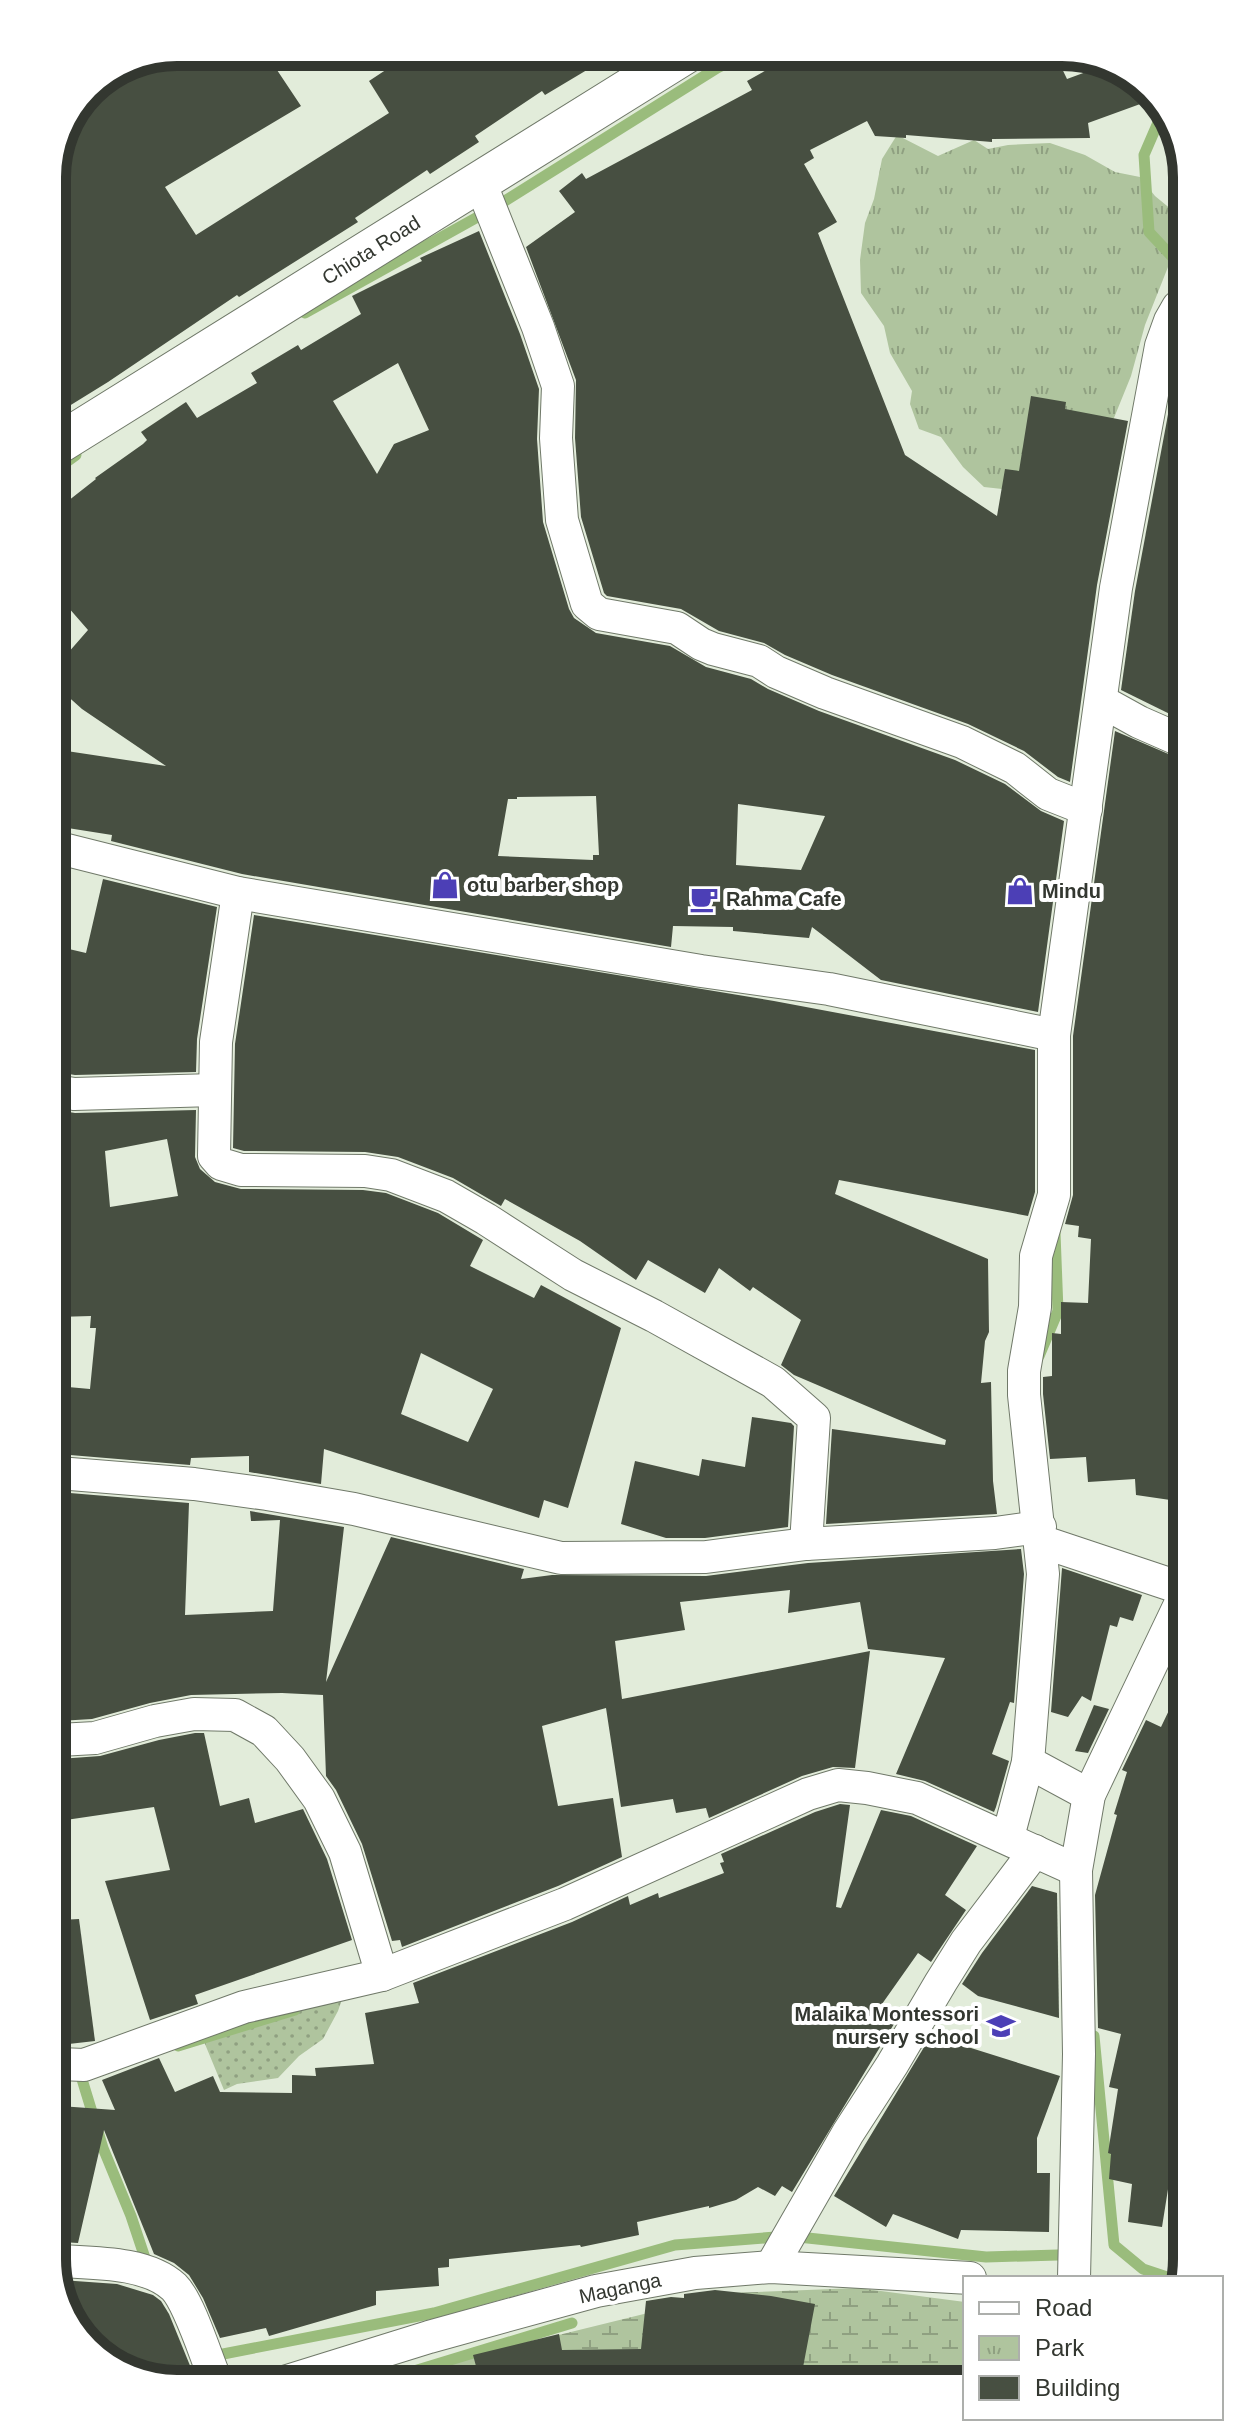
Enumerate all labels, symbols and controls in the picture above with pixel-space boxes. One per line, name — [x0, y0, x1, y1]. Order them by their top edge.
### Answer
street label: Chiota Road — [318, 211, 424, 289]
shop icon: otu barber shop — [430, 870, 460, 900]
place label: otu barber shop — [467, 874, 619, 896]
shop icon: Mindu — [1005, 876, 1035, 906]
place label: Mindu — [1042, 880, 1101, 902]
cafe icon: Rahma Cafe — [689, 884, 719, 914]
place label: Rahma Cafe — [726, 888, 842, 910]
place label: Malaika Montessori nursery school — [794, 2003, 979, 2048]
school or university icon: Malaika Montessori nursery school — [986, 2011, 1016, 2041]
street label: Maganga — [577, 2268, 664, 2307]
legend — [963, 2276, 1223, 2420]
text: Road — [1035, 2294, 1092, 2321]
text: Park — [1035, 2334, 1085, 2361]
text: Building — [1035, 2374, 1120, 2401]

